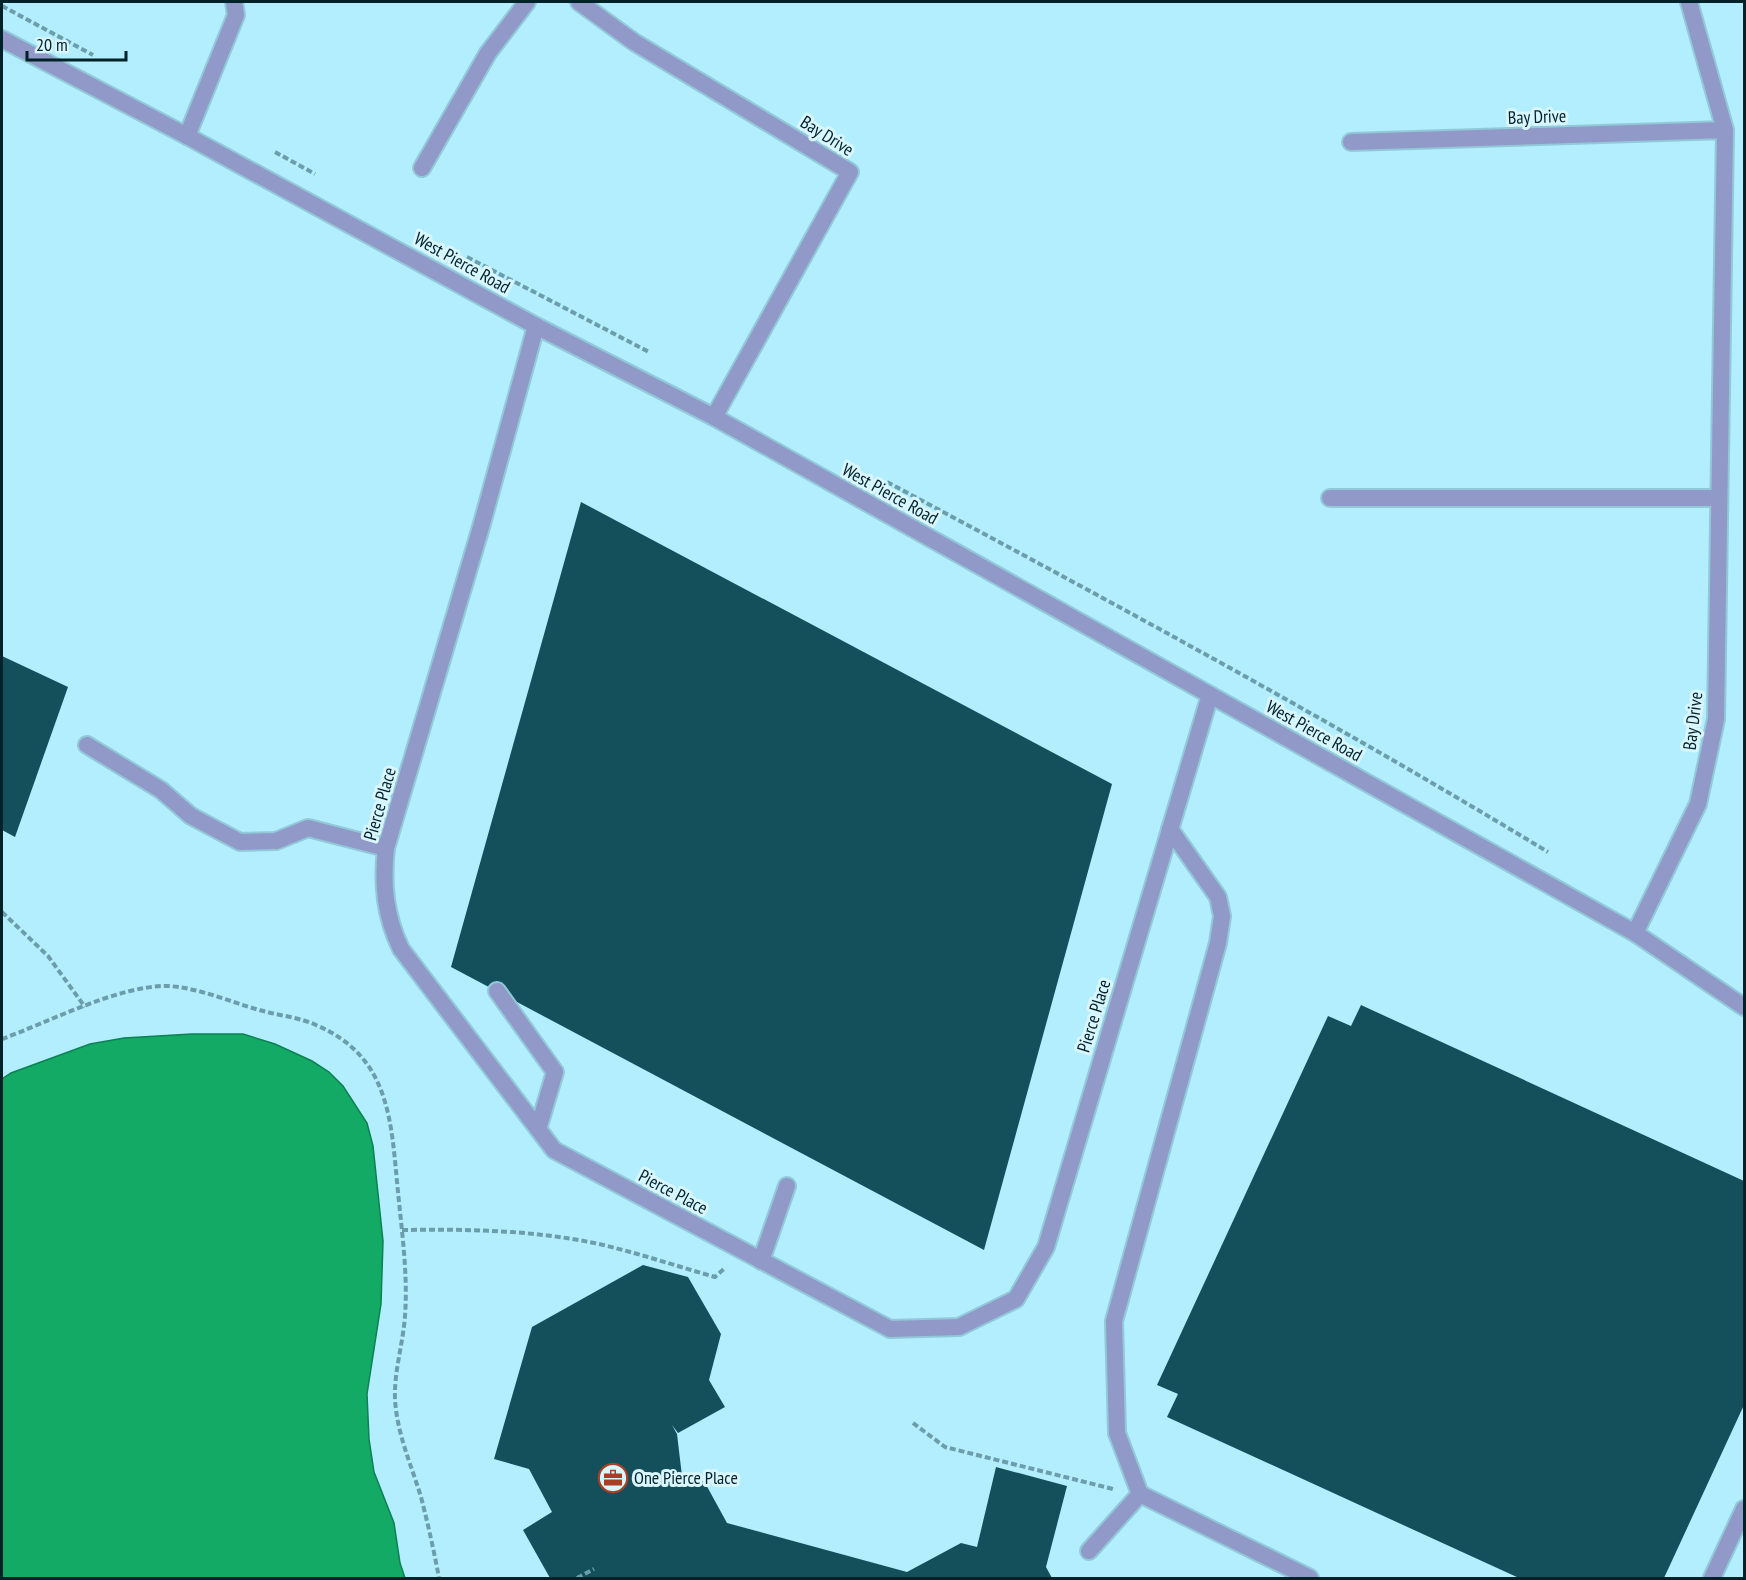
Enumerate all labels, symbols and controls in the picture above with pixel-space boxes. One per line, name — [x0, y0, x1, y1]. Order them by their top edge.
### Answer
scale bar — [27, 24, 126, 62]
text: 20 m — [36, 33, 68, 56]
street label: Bay Drive — [1507, 104, 1567, 129]
street label: Bay Drive — [796, 110, 858, 161]
street label: West Pierce Road — [410, 227, 514, 298]
street label: West Pierce Road — [838, 458, 942, 529]
street label: Bay Drive — [1678, 691, 1707, 751]
street label: West Pierce Road — [1262, 695, 1366, 766]
street label: Pierce Place — [358, 765, 401, 843]
street label: Pierce Place — [1072, 977, 1115, 1055]
street label: Pierce Place — [635, 1164, 712, 1219]
office icon: One Pierce Place — [597, 1462, 629, 1494]
place label: One Pierce Place — [634, 1466, 738, 1489]

